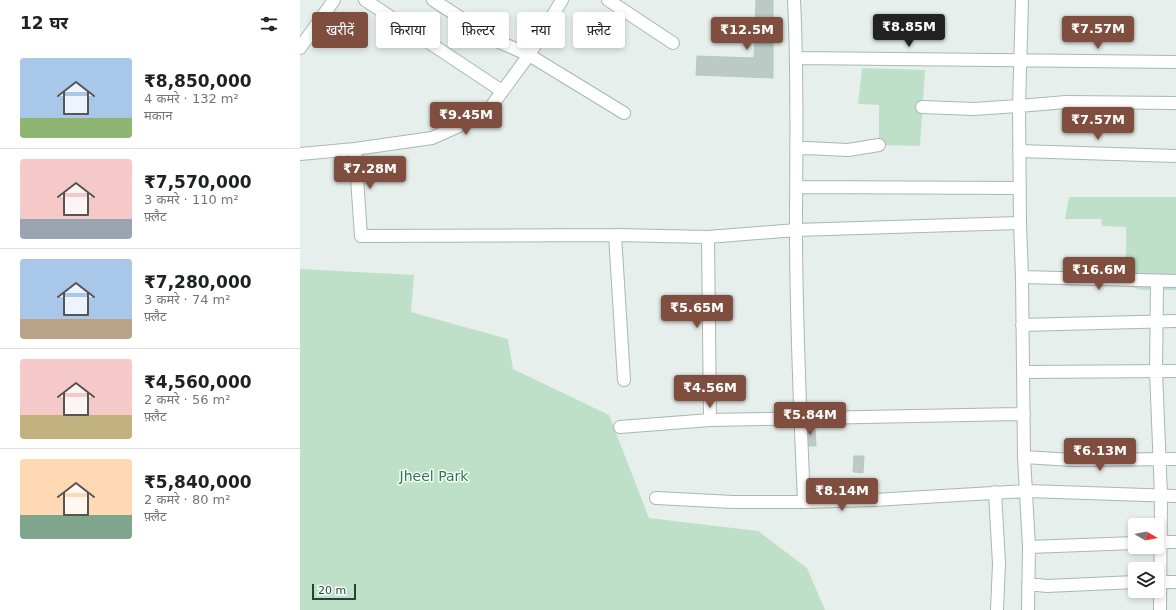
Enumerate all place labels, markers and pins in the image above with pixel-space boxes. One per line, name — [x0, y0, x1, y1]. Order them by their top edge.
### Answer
pin: ₹8.85M — [876, 14, 942, 48]
pin: ₹7.57M — [1065, 16, 1131, 50]
pin: ₹12.5M — [714, 17, 780, 51]
pin: ₹9.45M — [433, 102, 499, 136]
pin: ₹7.57M — [1065, 107, 1131, 141]
pin: ₹7.28M — [337, 156, 403, 190]
pin: ₹16.6M — [1066, 257, 1132, 291]
pin: ₹5.65M — [664, 295, 730, 329]
pin: ₹4.56M — [677, 375, 743, 409]
pin: ₹5.84M — [777, 402, 843, 436]
pin: ₹6.13M — [1067, 438, 1133, 472]
pin: ₹8.14M — [809, 478, 875, 512]

